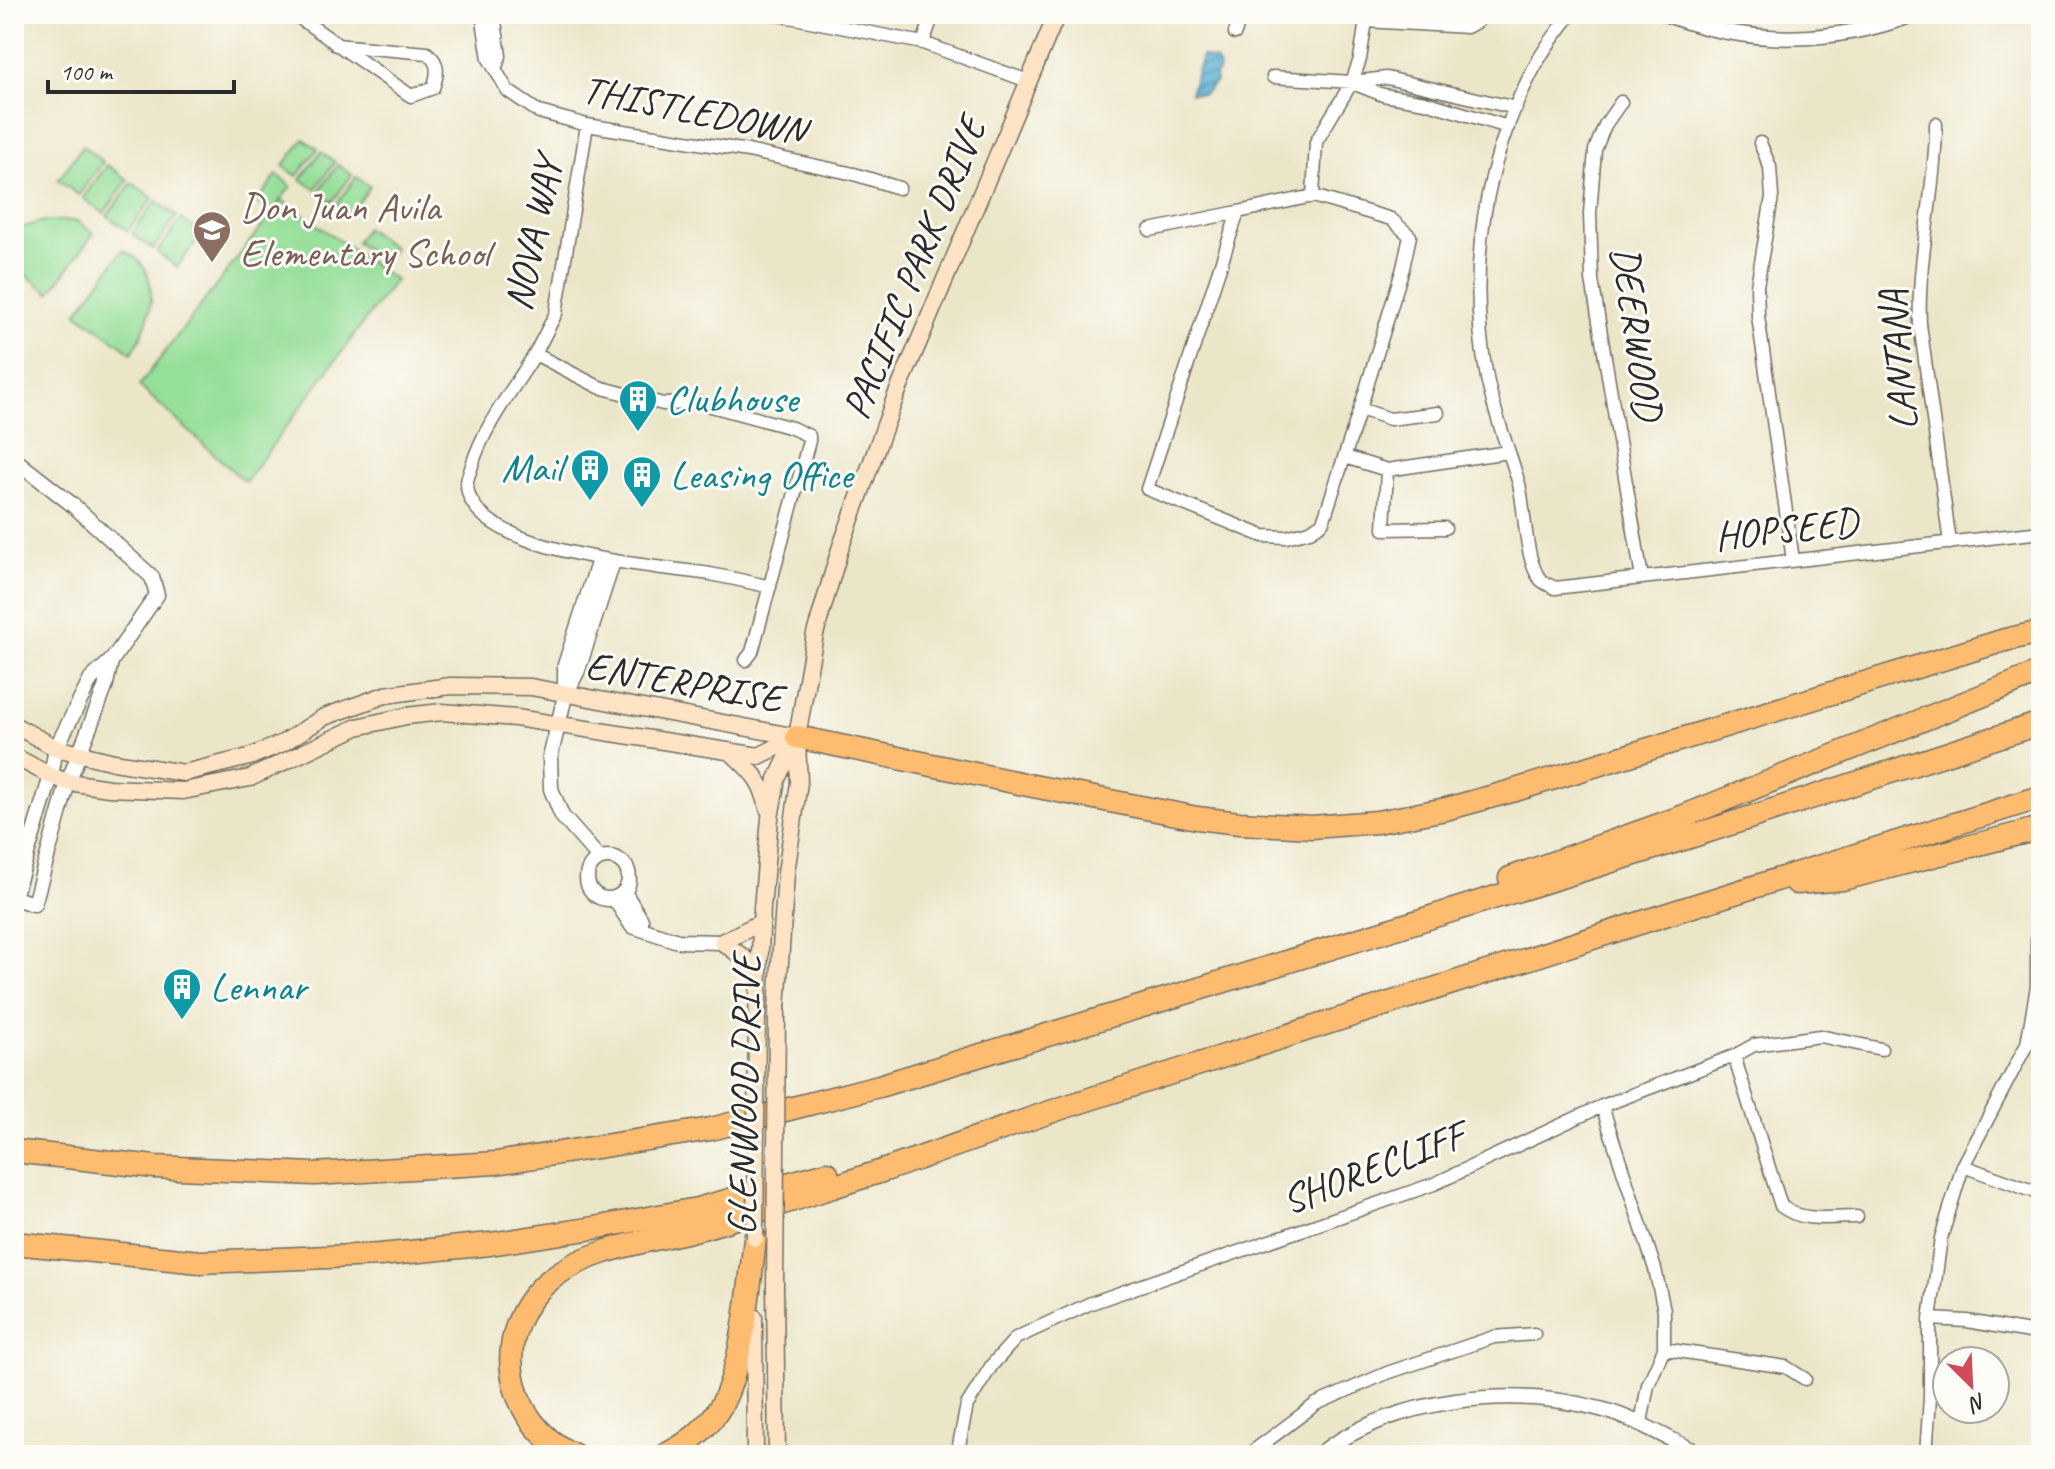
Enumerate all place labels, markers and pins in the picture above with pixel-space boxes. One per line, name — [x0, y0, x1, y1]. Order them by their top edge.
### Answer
place label: Don Juan Avila Elementary School — [240, 182, 496, 278]
school or university icon: Don Juan Avila Elementary School — [191, 209, 233, 264]
place label: Clubhouse — [666, 374, 801, 424]
building icon: Clubhouse — [617, 378, 659, 433]
place label: Mail — [501, 443, 569, 493]
building icon: Mail — [569, 447, 611, 502]
place label: Leasing Office — [670, 450, 855, 500]
building icon: Leasing Office — [621, 454, 663, 509]
place label: Lennar — [210, 962, 310, 1012]
building icon: Lennar — [161, 966, 203, 1021]

